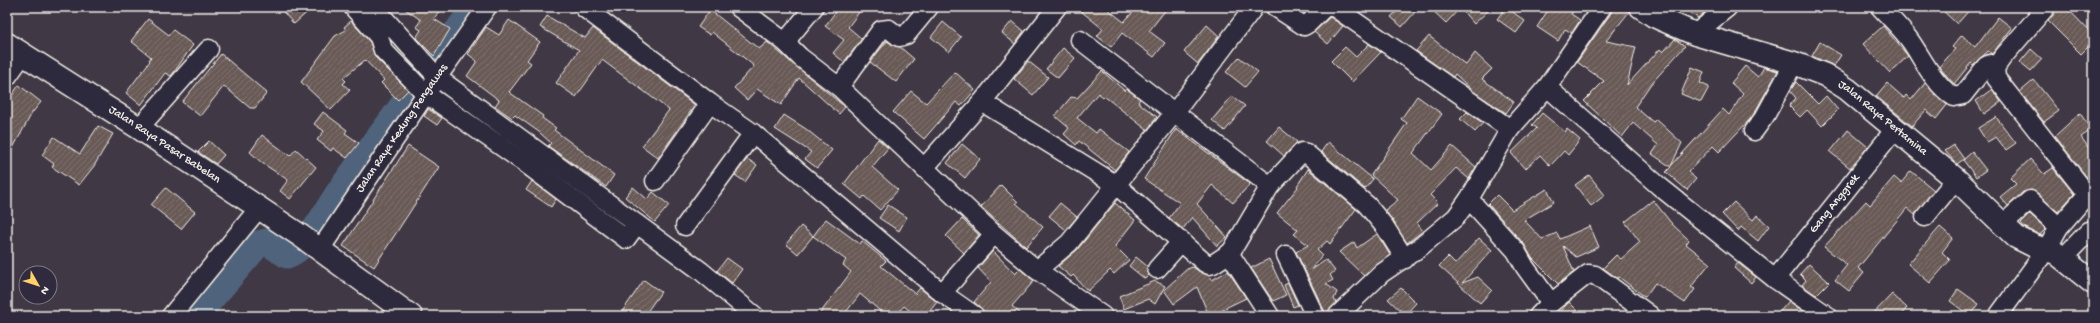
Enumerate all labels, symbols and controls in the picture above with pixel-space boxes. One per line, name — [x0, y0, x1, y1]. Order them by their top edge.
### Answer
street label: Jalan Raya Kedung Pengawas — [353, 61, 452, 196]
street label: Jalan Raya Pertamina — [1835, 78, 1930, 159]
street label: Jalan Raya Pasar Babelan — [106, 103, 223, 187]
street label: Gang Anggrek — [1807, 170, 1864, 236]
north arrow — [18, 265, 58, 305]
text: N — [37, 283, 51, 297]

